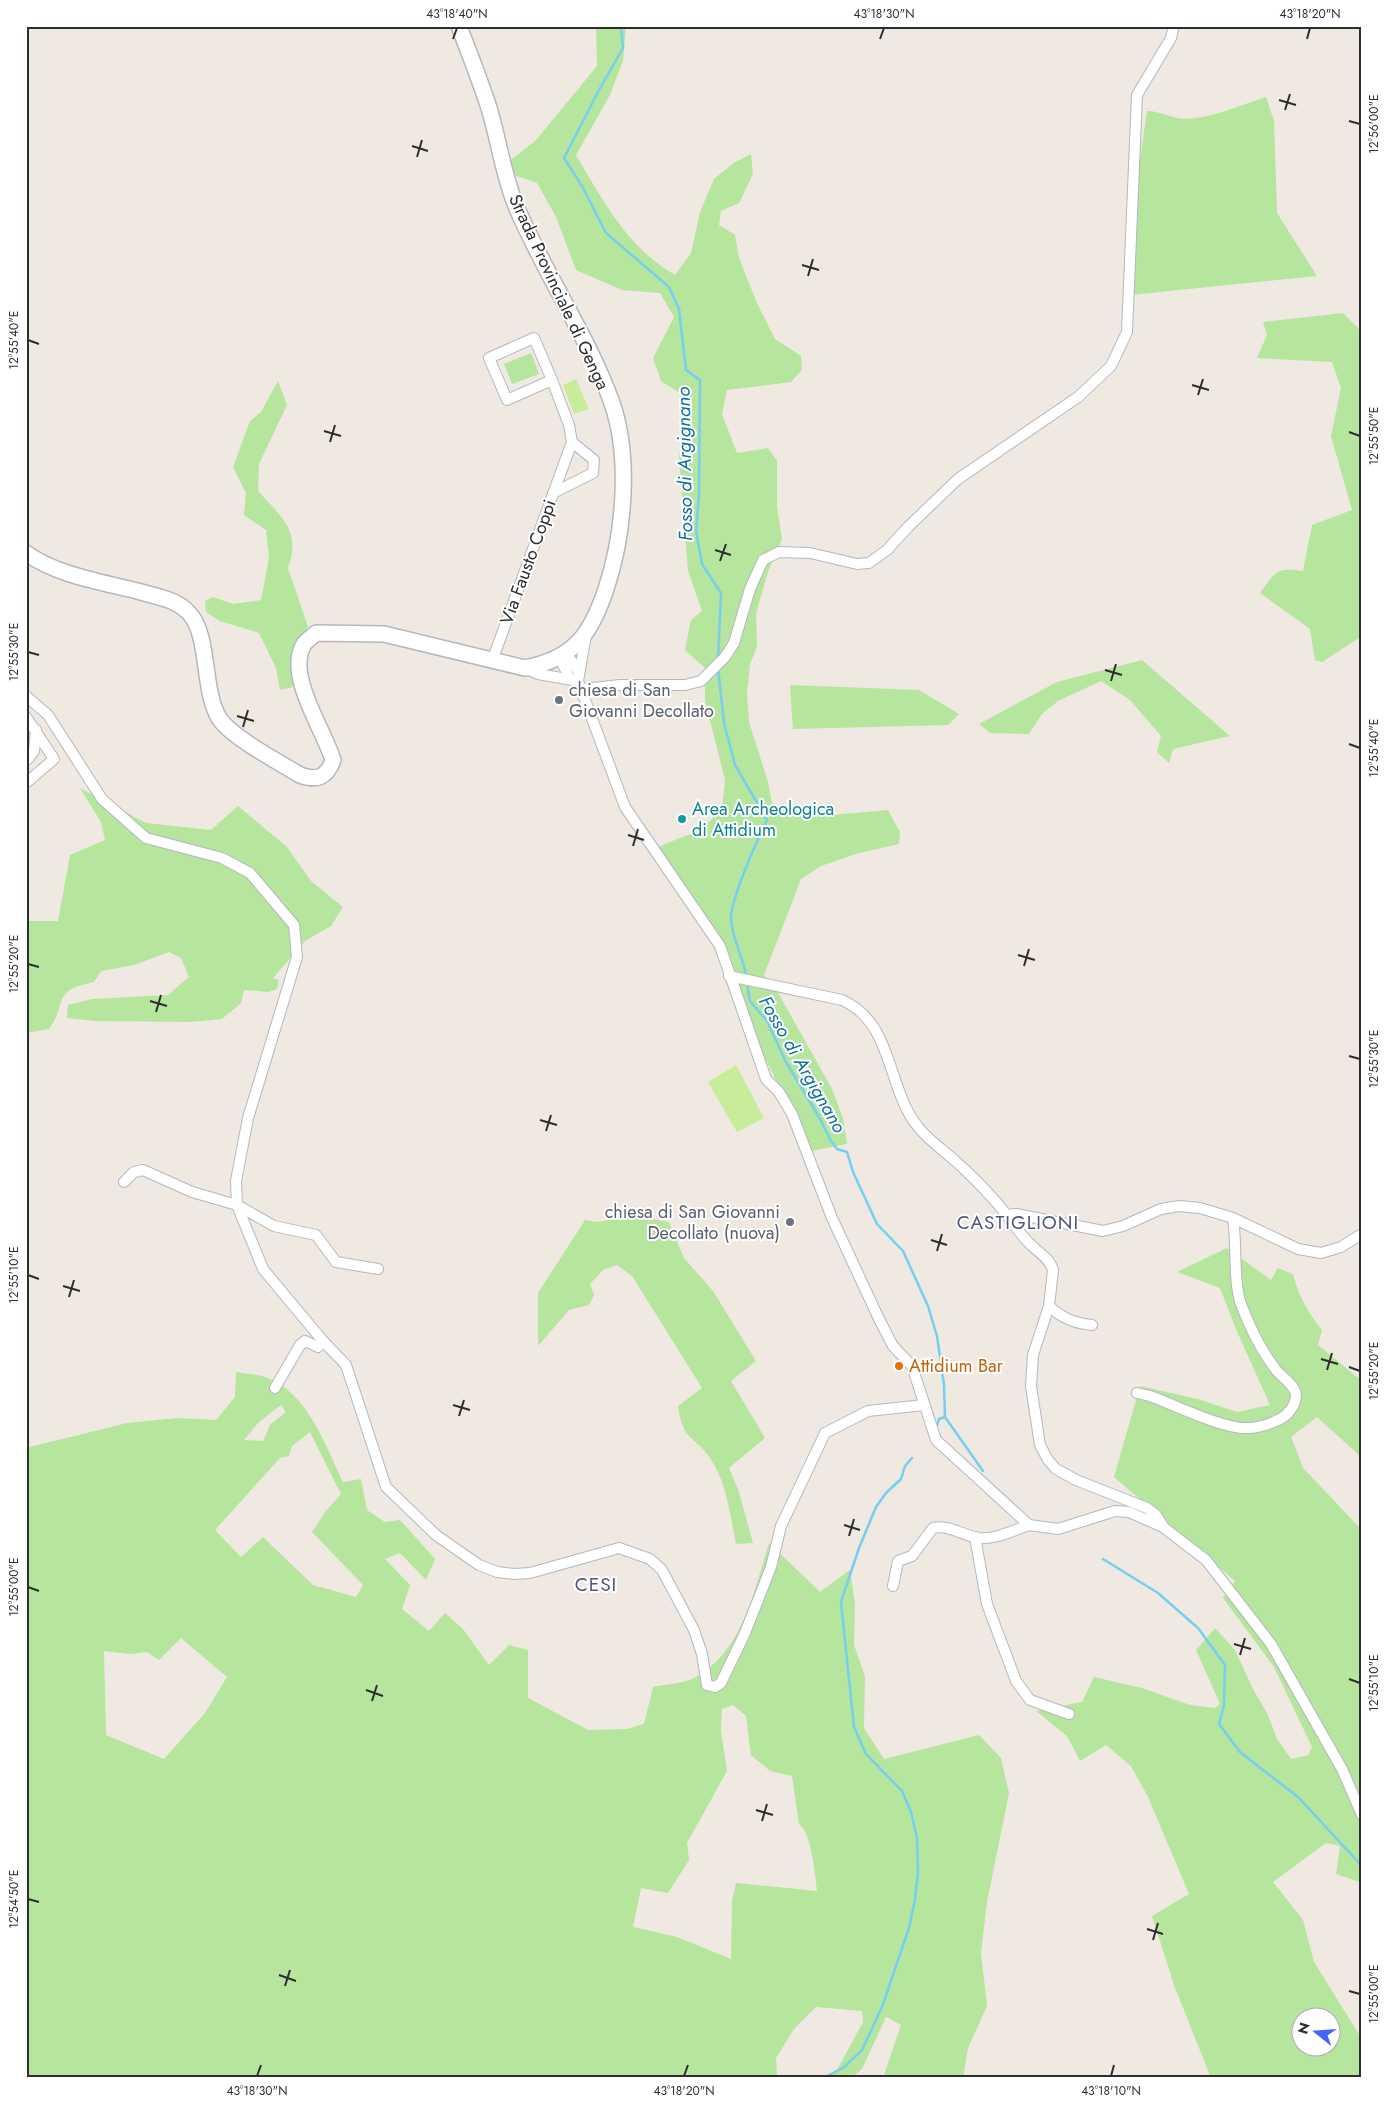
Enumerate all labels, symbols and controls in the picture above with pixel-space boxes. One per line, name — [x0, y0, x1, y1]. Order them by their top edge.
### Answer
text: 43°18'40"N — [426, 5, 488, 23]
text: 43°18'30"N — [854, 5, 914, 23]
text: 43°18'20"N — [1279, 5, 1341, 23]
text: 12°56'00"E — [1365, 94, 1383, 154]
street label: Strada Provinciale di Genga — [502, 190, 616, 394]
text: 12°55'40"E — [5, 311, 23, 369]
water label: Fosso di Argignano — [670, 387, 699, 541]
text: 12°55'50"E — [1365, 407, 1383, 465]
street label: Via Fausto Coppi — [493, 496, 563, 628]
text: 12°55'30"E — [5, 623, 23, 681]
place label: chiesa di San Giovanni Decollato — [569, 677, 714, 724]
marker: chiesa di San Giovanni Decollato — [553, 694, 565, 706]
text: 12°55'40"E — [1365, 719, 1383, 777]
place label: Area Archeologica di Attidium — [692, 796, 834, 843]
marker: Area Archeologica di Attidium — [676, 813, 688, 825]
text: 12°55'20"E — [5, 935, 23, 993]
water label: Fosso di Argignano — [752, 991, 853, 1138]
text: 12°55'30"E — [1365, 1030, 1383, 1088]
place label: chiesa di San Giovanni Decollato (nuova) — [605, 1199, 780, 1246]
district label: CASTIGLIONI — [957, 1209, 1079, 1236]
marker: chiesa di San Giovanni Decollato (nuova) — [784, 1216, 796, 1228]
text: 12°55'10"E — [5, 1246, 23, 1304]
text: 12°55'20"E — [1365, 1342, 1383, 1400]
place label: Attidium Bar — [909, 1353, 1004, 1379]
marker: Attidium Bar — [893, 1360, 905, 1372]
text: 12°55'00"E — [5, 1557, 23, 1617]
district label: CESI — [575, 1571, 617, 1598]
text: 12°55'10"E — [1365, 1654, 1383, 1712]
text: 12°54'50"E — [5, 1870, 23, 1928]
text: 12°55'00"E — [1365, 1964, 1383, 2024]
north arrow — [1290, 2006, 1340, 2056]
text: N — [1292, 2020, 1315, 2036]
text: 43°18'30"N — [227, 2082, 287, 2100]
text: 43°18'20"N — [653, 2082, 715, 2100]
text: 43°18'10"N — [1081, 2082, 1141, 2100]

